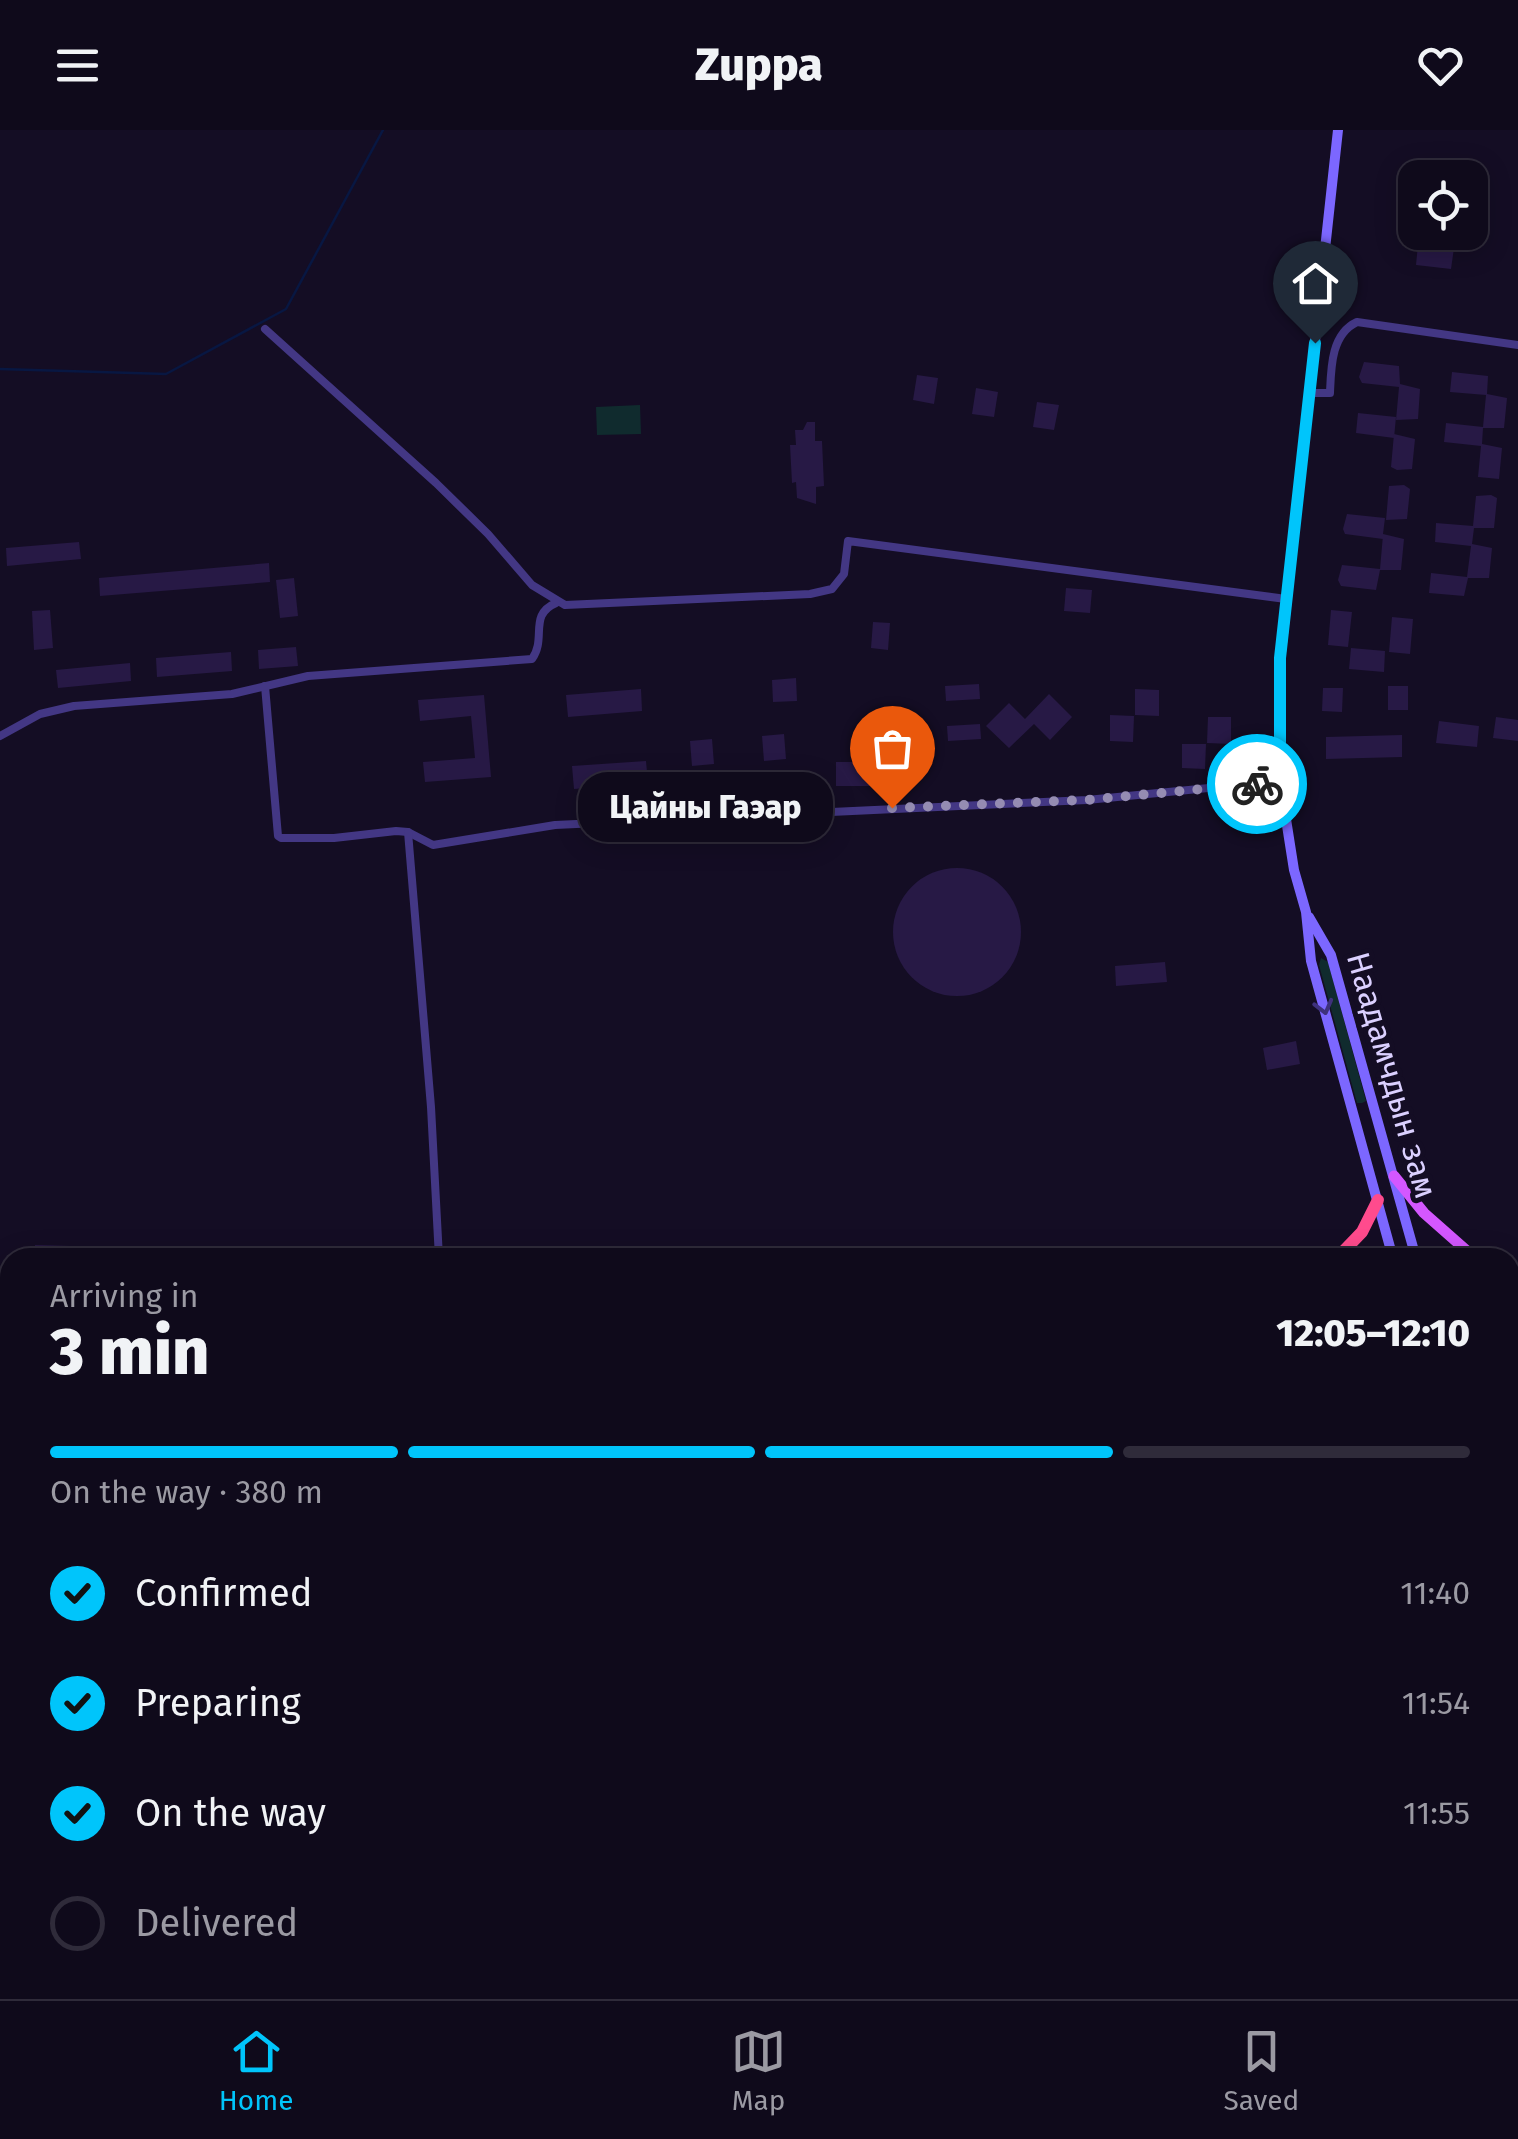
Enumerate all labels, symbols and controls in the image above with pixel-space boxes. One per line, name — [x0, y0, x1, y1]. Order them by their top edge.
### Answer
icon: menu — [50, 38, 105, 93]
text: Zuppa — [695, 38, 823, 92]
icon: heart — [1413, 38, 1468, 93]
map controls — [1398, 160, 1488, 250]
button: locate — [1398, 160, 1488, 250]
pin — [1273, 241, 1358, 344]
icon: home — [1288, 256, 1343, 311]
pin — [850, 706, 935, 809]
icon: bag — [865, 721, 920, 776]
courier — [1207, 734, 1307, 834]
icon: bike — [1230, 757, 1285, 812]
callout: Цайны Гаэар — [577, 773, 832, 843]
text: Цайны Гаэар — [610, 788, 801, 826]
street label: Наадамчдын зам — [1339, 948, 1445, 1202]
one-way arrow — [1312, 998, 1333, 1015]
text: Arriving in — [50, 1277, 198, 1315]
text: 12:05–12:10 — [1276, 1310, 1470, 1356]
text: 3 min — [50, 1313, 209, 1391]
text: On the way · 380 m — [50, 1473, 323, 1511]
icon: check — [50, 1566, 105, 1621]
text: Confirmed — [135, 1570, 313, 1616]
text: 11:40 — [1400, 1574, 1470, 1612]
icon: check — [50, 1676, 105, 1731]
text: Preparing — [135, 1680, 301, 1726]
text: 11:54 — [1402, 1684, 1470, 1722]
icon: check — [50, 1786, 105, 1841]
text: On the way — [135, 1790, 326, 1836]
text: 11:55 — [1403, 1794, 1470, 1832]
text: Delivered — [135, 1900, 298, 1946]
tab: Home — [219, 2024, 293, 2117]
tab: Map — [731, 2024, 786, 2117]
tab: Saved — [1223, 2024, 1299, 2117]

